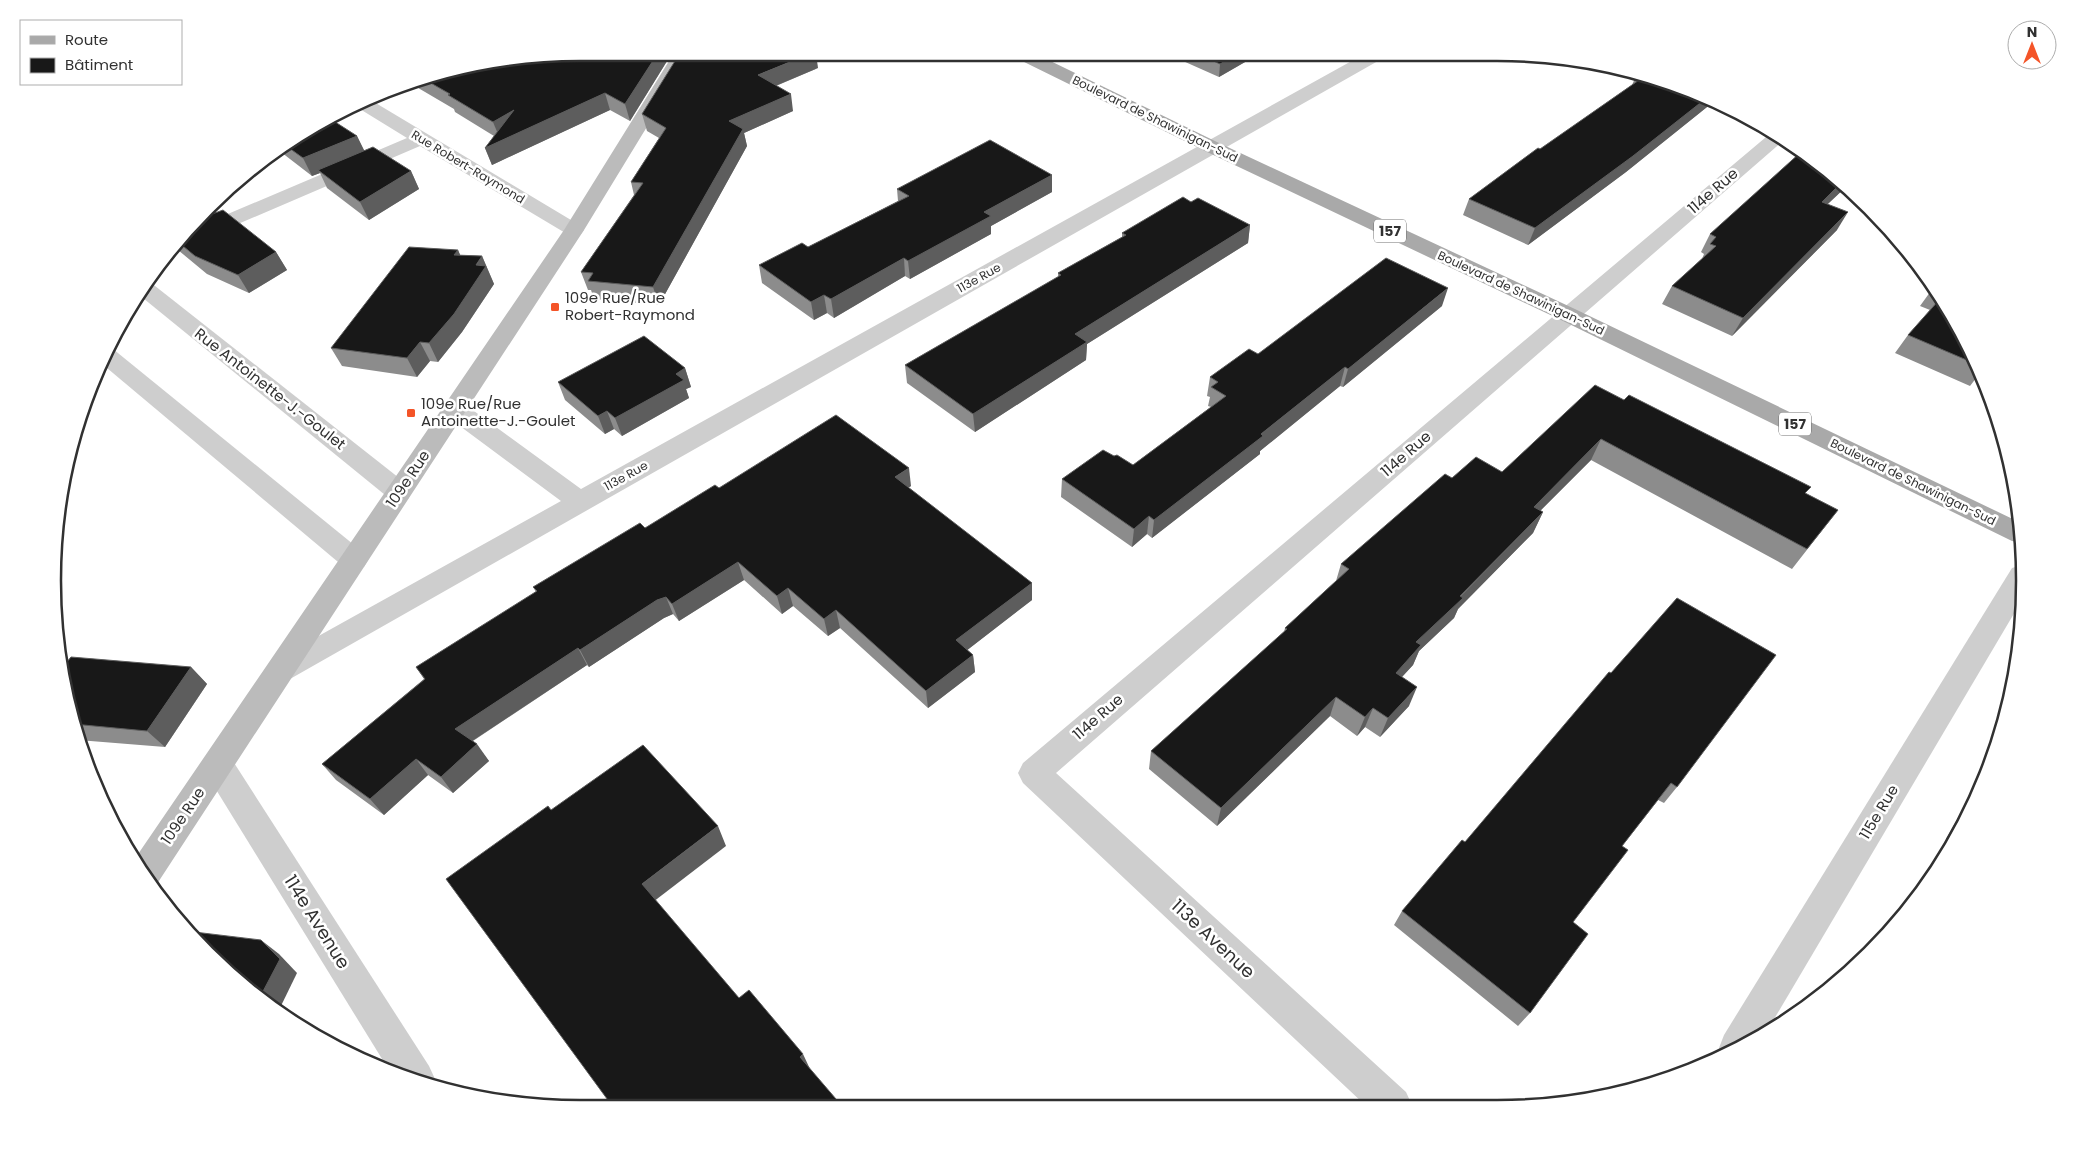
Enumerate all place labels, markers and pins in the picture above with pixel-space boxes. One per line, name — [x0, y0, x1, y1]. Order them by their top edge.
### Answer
place label: 109e Rue/Rue Robert-Raymond — [565, 287, 695, 325]
marker: 109e Rue/Rue Robert-Raymond — [549, 301, 561, 313]
place label: 109e Rue/Rue Antoinette-J.-Goulet — [421, 393, 576, 431]
marker: 109e Rue/Rue Antoinette-J.-Goulet — [405, 407, 417, 419]

